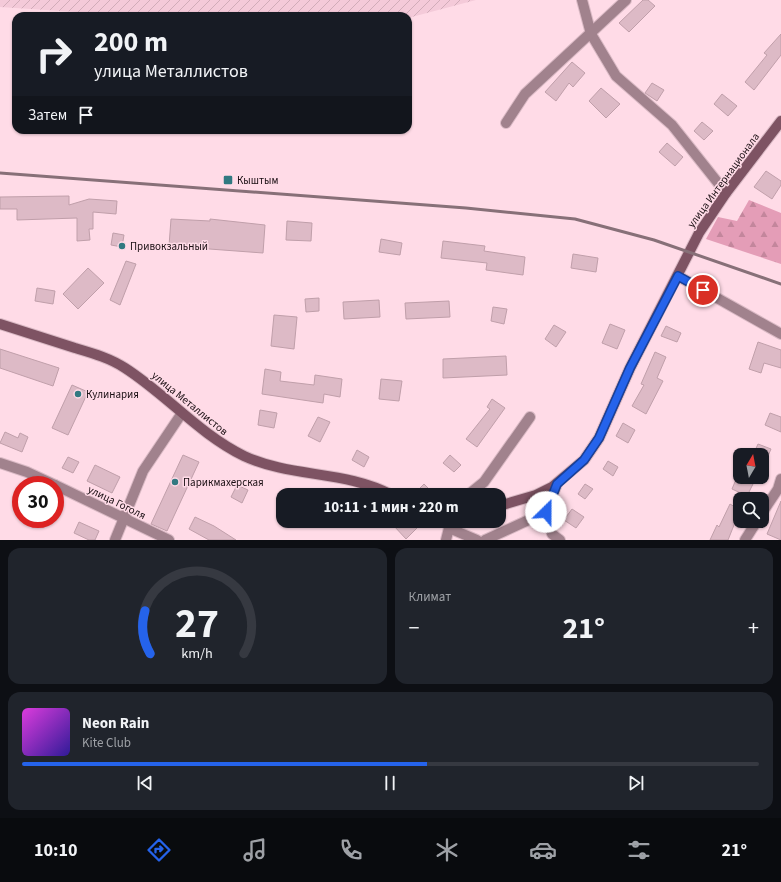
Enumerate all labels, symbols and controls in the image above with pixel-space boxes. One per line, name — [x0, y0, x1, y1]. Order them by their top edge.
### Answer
text: 200 m — [94, 22, 168, 62]
icon: right — [28, 28, 80, 80]
text: улица Металлистов — [94, 59, 248, 84]
icon: arrive — [75, 104, 97, 126]
text: Затем — [28, 105, 67, 126]
street label: улица Интернационала — [684, 130, 763, 231]
place label: Кыштым — [237, 173, 278, 188]
marker: Кыштым — [222, 174, 234, 186]
place label: Привокзальный — [130, 239, 208, 254]
marker: Привокзальный — [117, 241, 127, 251]
pin — [686, 273, 720, 307]
icon: arrive — [692, 279, 714, 301]
street label: улица Металлистов — [148, 368, 231, 439]
place label: Кулинария — [86, 387, 139, 402]
marker: Кулинария — [73, 389, 83, 399]
north arrow — [733, 448, 769, 484]
map controls — [733, 448, 769, 528]
place label: Парикмахерская — [183, 475, 264, 490]
speed limit sign: 30 — [12, 476, 64, 528]
marker: Парикмахерская — [170, 477, 180, 487]
street label: улица Гоголя — [85, 482, 148, 523]
position arrow — [525, 491, 567, 533]
button: search — [733, 492, 769, 528]
text: 10:11 · 1 мин · 220 m — [323, 497, 459, 518]
text: Климат — [409, 588, 451, 606]
text: 27 — [175, 594, 219, 654]
text: 21° — [562, 607, 605, 650]
text: − — [409, 612, 419, 644]
text: + — [748, 612, 759, 644]
text: km/h — [181, 643, 213, 664]
text: Neon Rain — [82, 713, 149, 734]
text: Kite Club — [82, 734, 131, 752]
icon: previous — [134, 772, 156, 794]
icon: pause — [379, 772, 401, 794]
icon: next — [625, 772, 647, 794]
icon: directions — [145, 836, 173, 864]
icon: music — [241, 836, 269, 864]
icon: phone — [337, 836, 365, 864]
icon: climate — [433, 836, 461, 864]
icon: car — [529, 836, 557, 864]
icon: filters — [625, 836, 653, 864]
text: 10:10 — [34, 838, 77, 863]
text: 21° — [721, 838, 747, 863]

